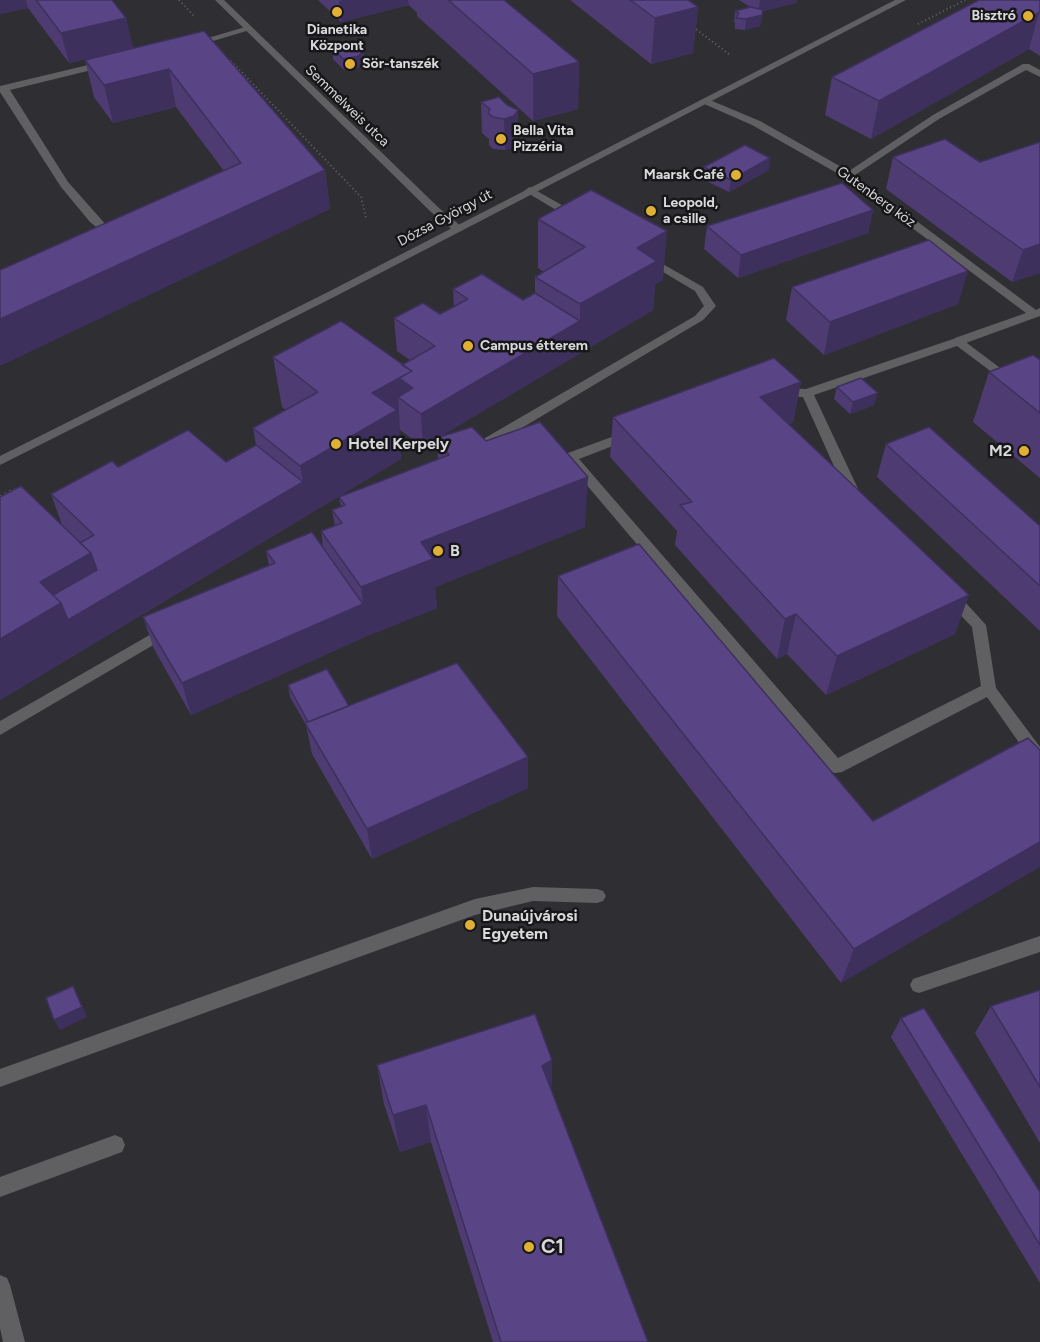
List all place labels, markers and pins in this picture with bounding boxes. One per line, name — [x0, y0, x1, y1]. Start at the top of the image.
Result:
marker: Dianetika Központ — [330, 5, 344, 19]
place label: Bisztró — [971, 8, 1016, 24]
marker: Bisztró — [1021, 9, 1035, 23]
place label: Dianetika Központ — [307, 22, 367, 54]
place label: Sör-tanszék — [362, 56, 439, 72]
marker: Sör-tanszék — [343, 57, 357, 71]
place label: Bella Vita Pizzéria — [513, 123, 574, 156]
marker: Bella Vita Pizzéria — [494, 132, 508, 146]
place label: Maarsk Café — [644, 167, 724, 183]
marker: Maarsk Café — [729, 168, 743, 182]
place label: Leopold, a csille — [663, 195, 718, 228]
marker: Leopold, a csille — [644, 204, 658, 218]
place label: Campus étterem — [480, 338, 588, 354]
marker: Campus étterem — [461, 339, 475, 353]
place label: Hotel Kerpely — [348, 434, 449, 454]
marker: Hotel Kerpely — [329, 437, 343, 451]
place label: M2 — [989, 441, 1012, 461]
marker: M2 — [1017, 444, 1031, 458]
place label: B — [450, 541, 460, 561]
marker: B — [431, 544, 445, 558]
place label: Dunaújvárosi Egyetem — [482, 906, 578, 944]
marker: Dunaújvárosi Egyetem — [463, 918, 477, 932]
place label: C1 — [541, 1235, 564, 1259]
marker: C1 — [522, 1240, 536, 1254]

